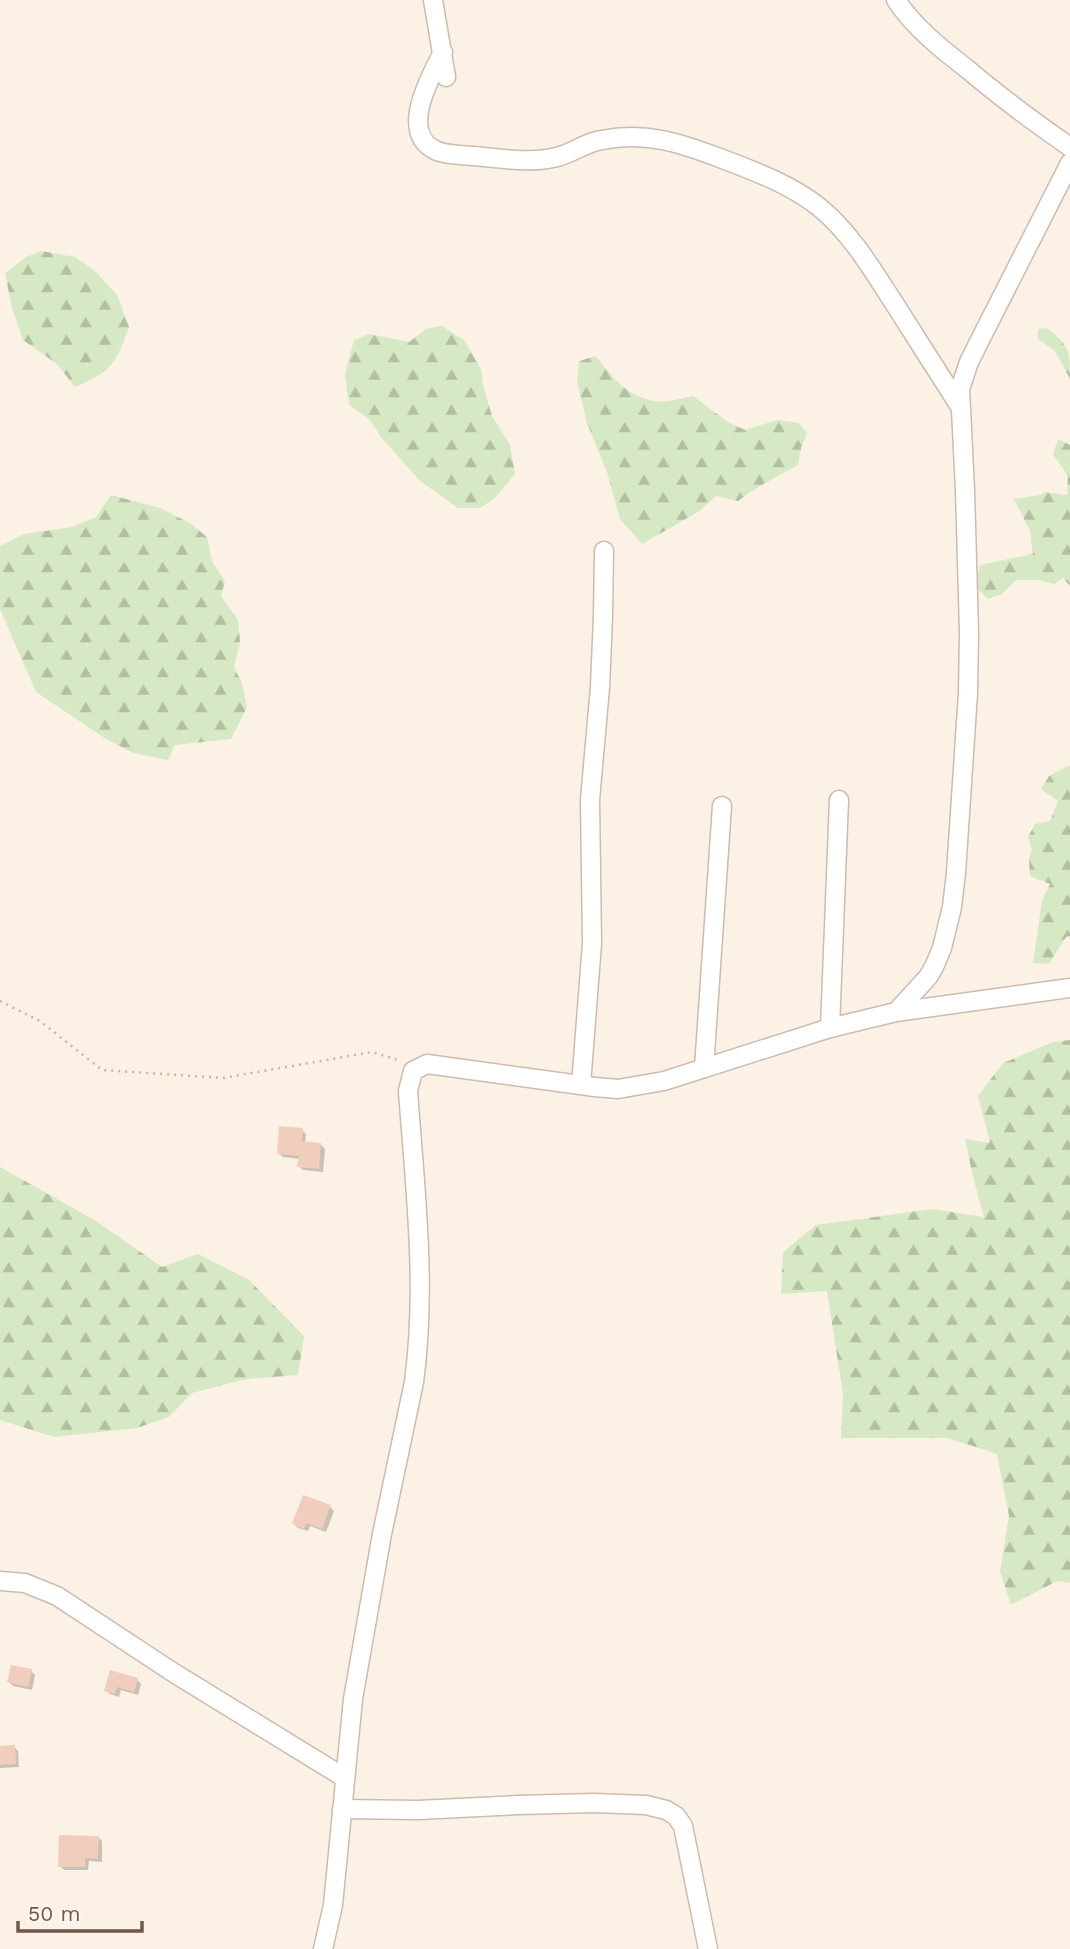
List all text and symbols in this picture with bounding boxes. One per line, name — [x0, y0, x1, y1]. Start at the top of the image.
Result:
scale bar — [18, 1890, 142, 1934]
text: 50 m — [28, 1901, 80, 1926]

